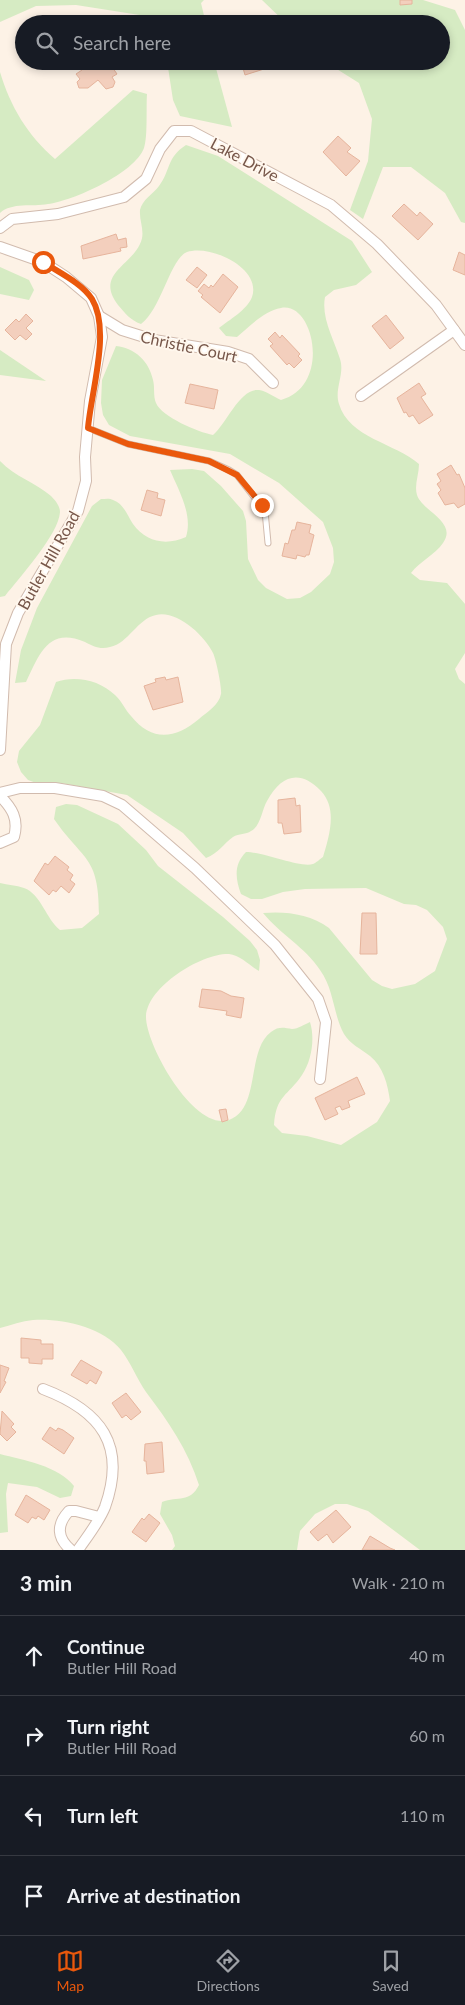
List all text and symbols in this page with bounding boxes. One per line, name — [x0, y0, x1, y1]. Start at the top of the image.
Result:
search box — [15, 15, 450, 70]
icon: search — [33, 29, 61, 57]
text: Search here — [73, 31, 171, 54]
street label: Lake Drive — [208, 133, 282, 185]
route start — [32, 251, 55, 274]
street label: Christie Court — [139, 326, 239, 366]
route end — [251, 494, 274, 517]
street label: Butler Hill Road — [13, 507, 83, 613]
text: 3 min — [20, 1570, 72, 1595]
text: Walk · 210 m — [352, 1573, 445, 1592]
text: Continue — [67, 1635, 145, 1658]
icon: ahead — [20, 1642, 48, 1670]
text: 40 m — [409, 1646, 445, 1665]
text: Butler Hill Road — [67, 1658, 177, 1677]
text: Turn right — [67, 1715, 149, 1738]
icon: right — [20, 1722, 48, 1750]
text: 60 m — [409, 1726, 445, 1745]
text: Butler Hill Road — [67, 1738, 177, 1757]
icon: left — [20, 1802, 48, 1830]
text: Turn left — [67, 1804, 138, 1827]
text: 110 m — [400, 1806, 445, 1825]
icon: arrive — [20, 1882, 48, 1910]
text: Arrive at destination — [67, 1884, 240, 1907]
tab: Map — [56, 1947, 84, 1994]
tab: Directions — [197, 1947, 260, 1994]
tab: Saved — [372, 1947, 409, 1994]

